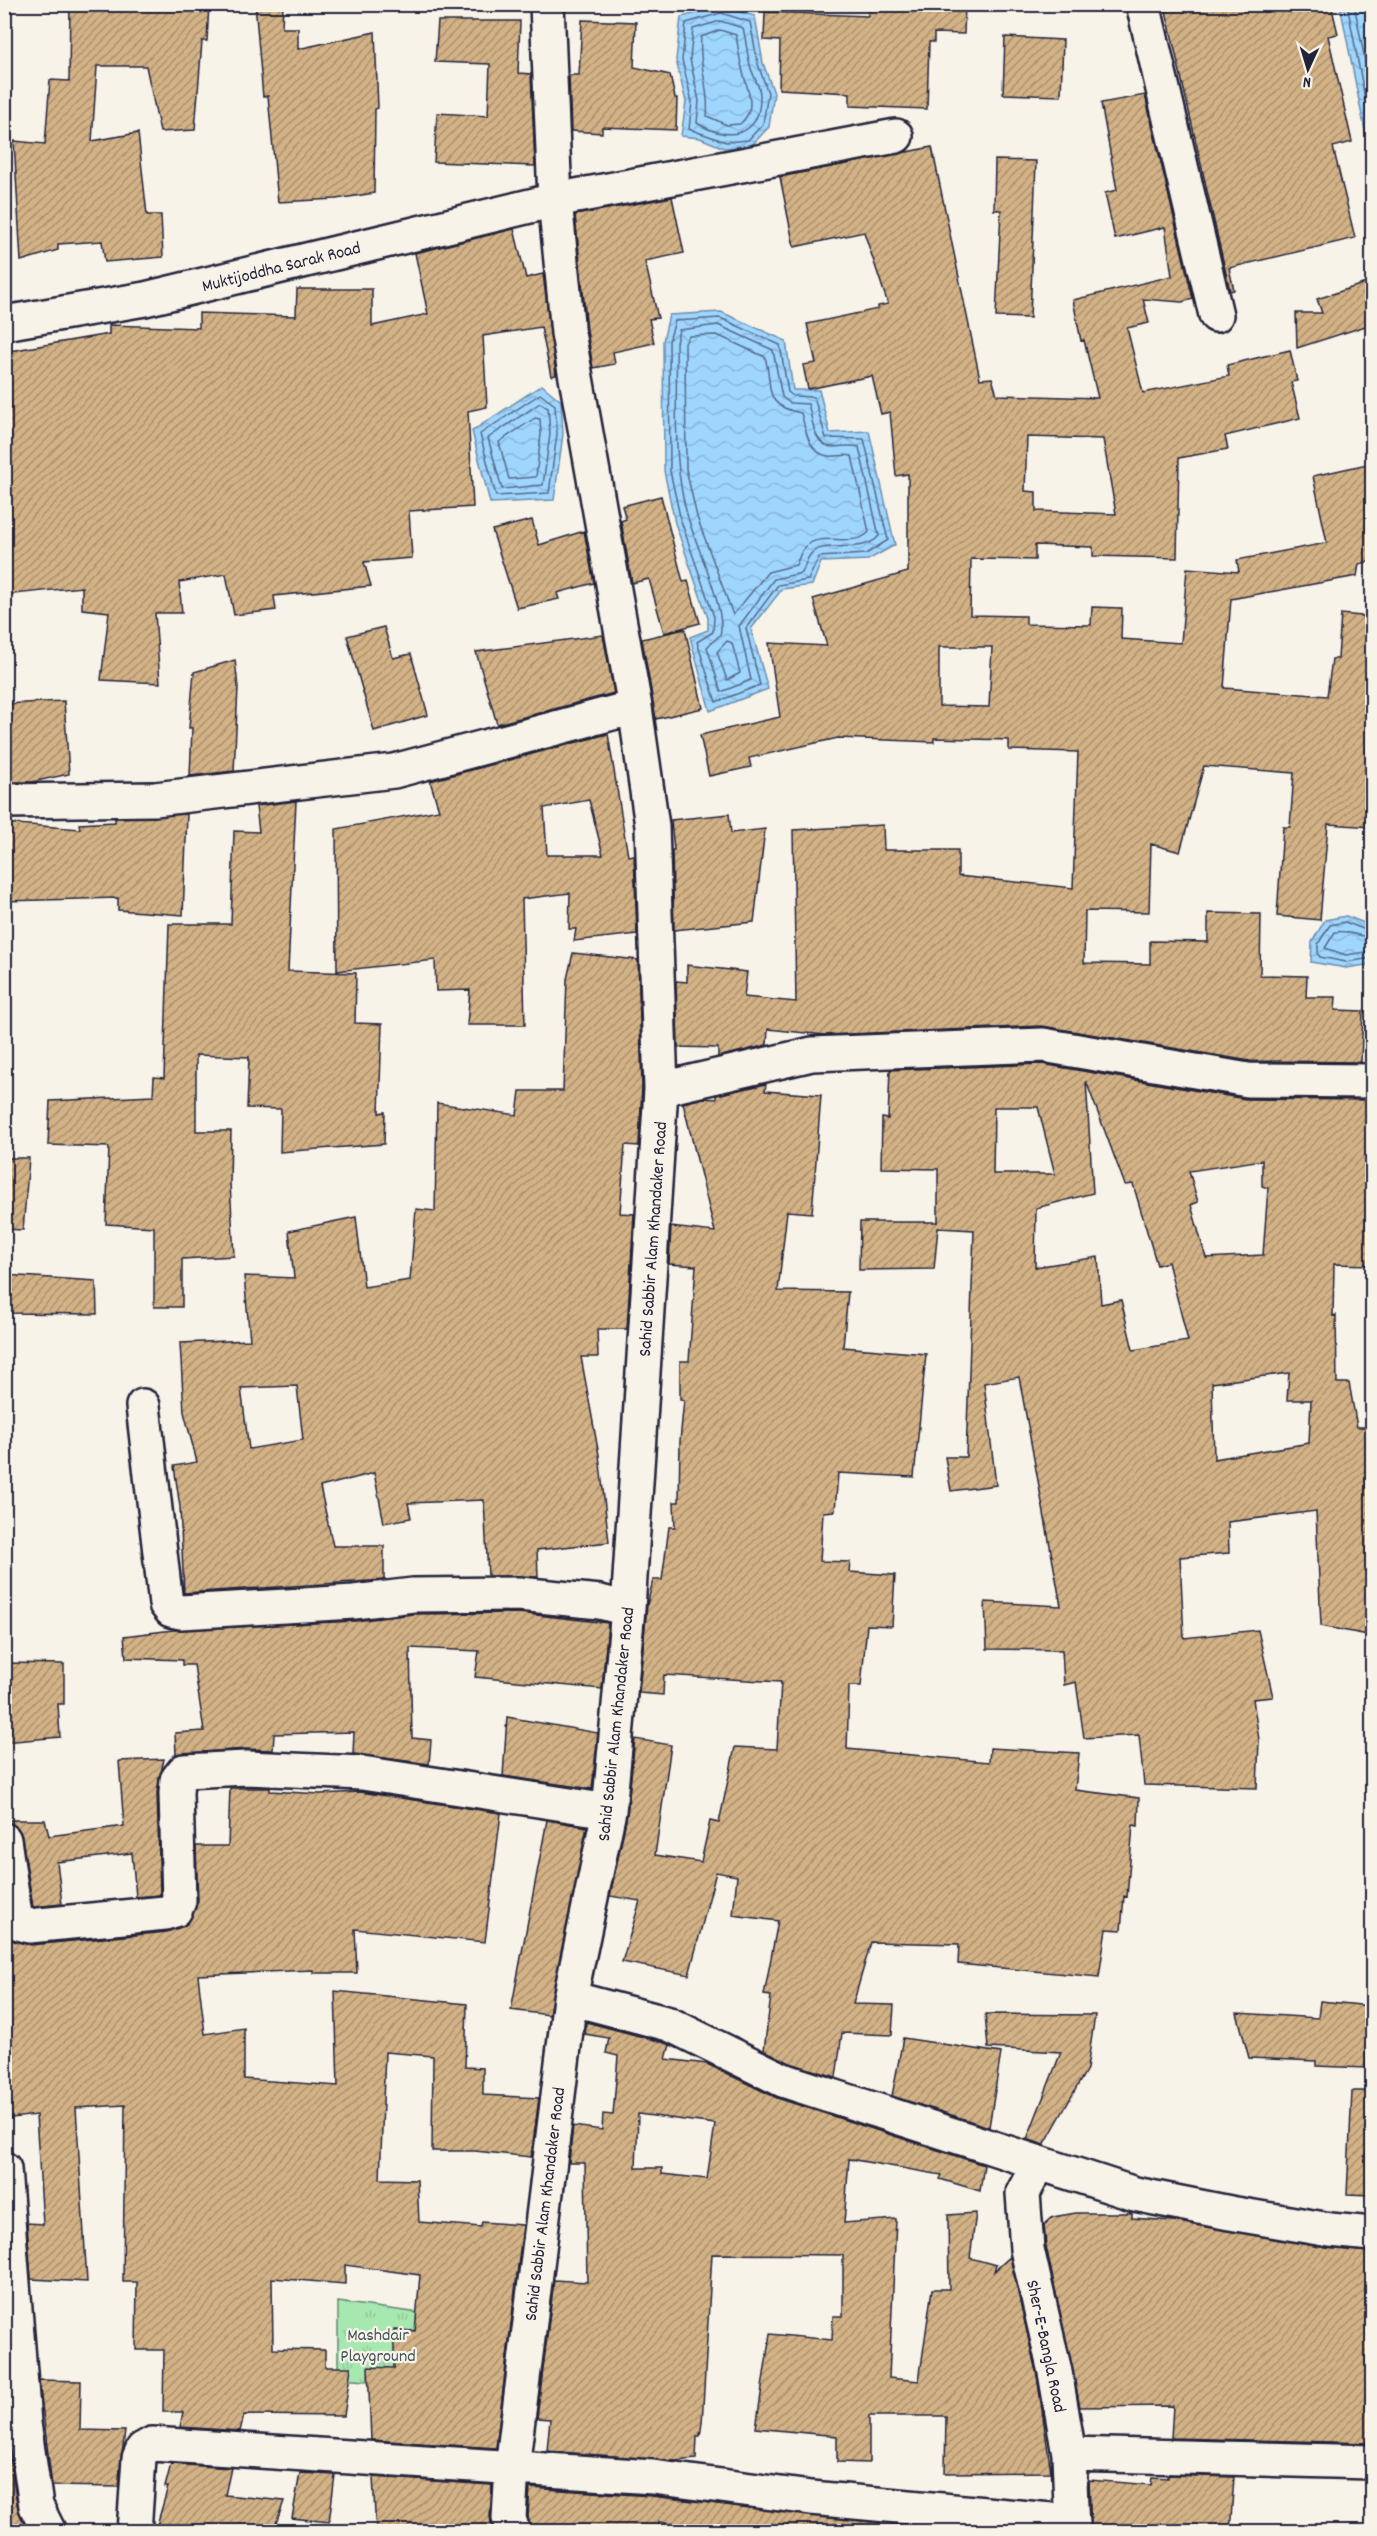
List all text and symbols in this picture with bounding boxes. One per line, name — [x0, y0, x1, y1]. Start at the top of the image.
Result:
north arrow — [1278, 39, 1338, 99]
text: N — [1302, 70, 1312, 93]
street label: Muktijoddha Sarak Road — [200, 237, 364, 300]
street label: Sahid Sabbir Alam Khandaker Road — [634, 1121, 675, 1358]
street label: Sahid Sabbir Alam Khandaker Road — [593, 1606, 642, 1843]
street label: Sahid Sabbir Alam Khandaker Road — [520, 2086, 573, 2323]
street label: Sher-E-Bangla Road — [1018, 2278, 1071, 2415]
park label: Mashdair Playground — [340, 2324, 416, 2370]

